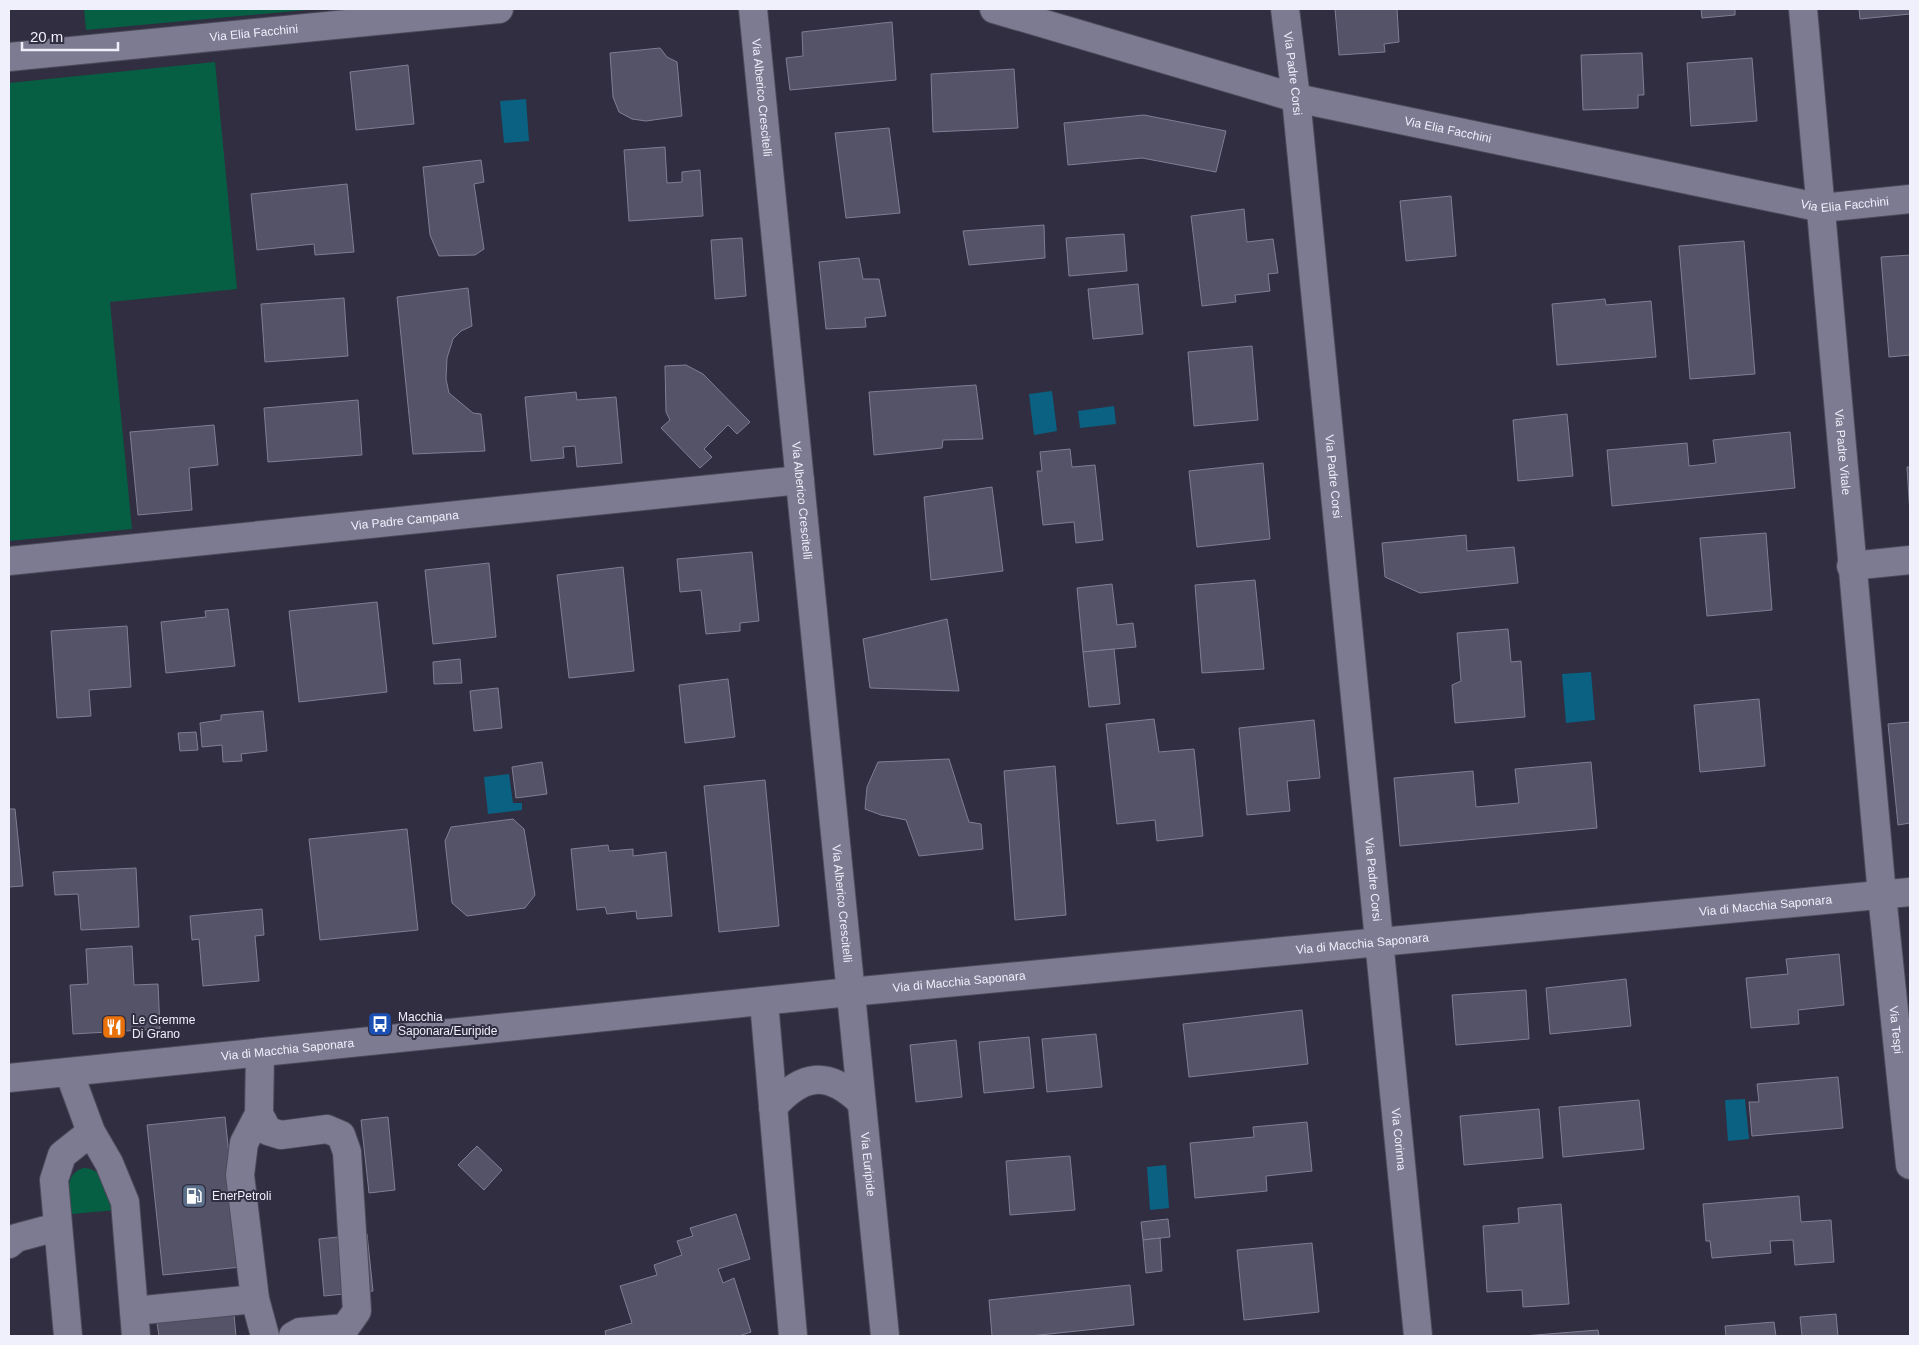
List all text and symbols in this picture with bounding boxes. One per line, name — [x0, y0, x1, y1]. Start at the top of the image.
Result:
scale bar — [22, 20, 119, 52]
street label: Via Elia Facchini — [209, 22, 299, 44]
text: 20 m — [30, 28, 63, 45]
street label: Via Padre Corsi — [1281, 31, 1305, 116]
street label: Via Alberico Crescitelli — [749, 38, 775, 157]
street label: Via Elia Facchini — [1403, 114, 1493, 146]
street label: Via Elia Facchini — [1799, 194, 1889, 215]
street label: Via Padre Vitale — [1832, 409, 1853, 496]
street label: Via Padre Corsi — [1322, 434, 1344, 519]
street label: Via Alberico Crescitelli — [789, 441, 815, 560]
street label: Via Padre Campana — [350, 508, 460, 533]
street label: Via Padre Corsi — [1362, 837, 1384, 922]
street label: Via Alberico Crescitelli — [829, 844, 855, 963]
street label: Via di Macchia Saponara — [1698, 892, 1833, 919]
street label: Via di Macchia Saponara — [1295, 930, 1430, 957]
street label: Via di Macchia Saponara — [892, 968, 1027, 995]
street label: Via Tespi — [1887, 1005, 1905, 1055]
place label: Macchia Saponara/Euripide — [398, 1010, 498, 1038]
bus stop icon: Macchia Saponara/Euripide — [367, 1011, 393, 1037]
place label: Le Gremme Di Grano — [132, 1013, 196, 1041]
restaurant icon: Le Gremme Di Grano — [101, 1014, 127, 1040]
street label: Via di Macchia Saponara — [220, 1036, 355, 1063]
street label: Via Corinna — [1389, 1107, 1409, 1171]
street label: Via Euripide — [858, 1131, 878, 1197]
fuel station icon: EnerPetroli — [181, 1183, 207, 1209]
place label: EnerPetroli — [212, 1189, 271, 1203]

